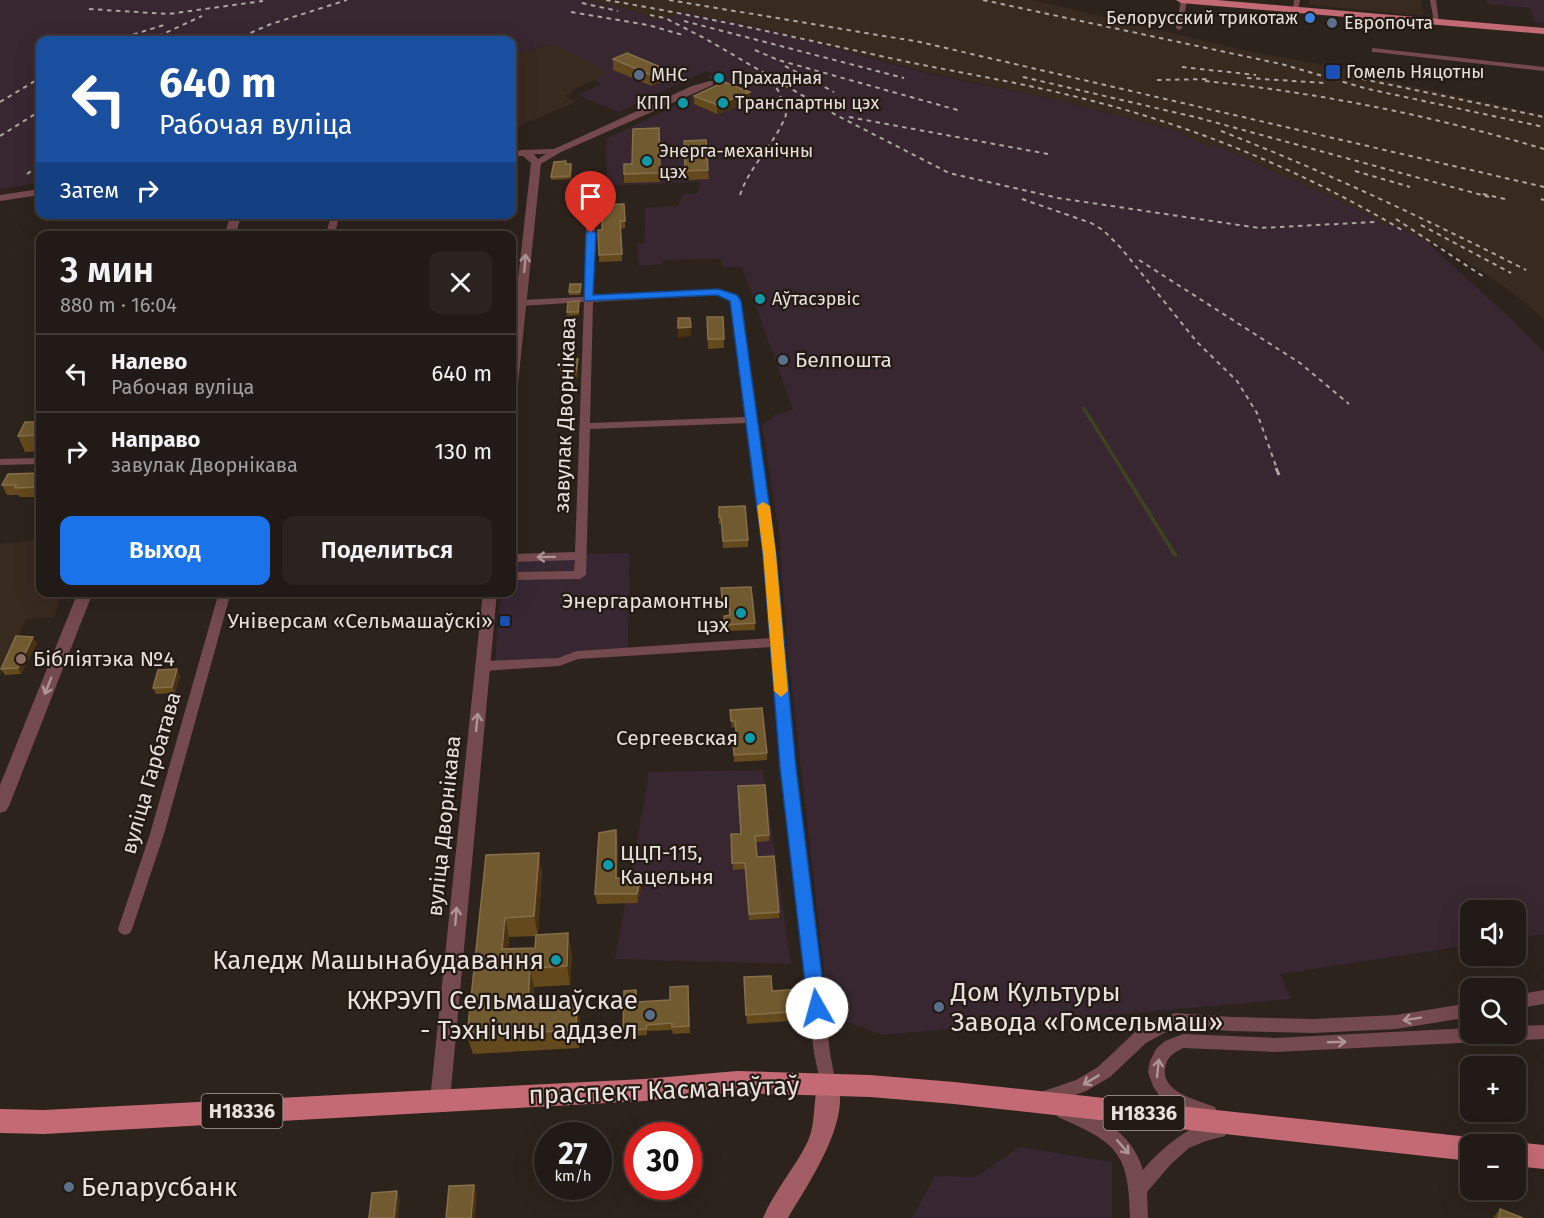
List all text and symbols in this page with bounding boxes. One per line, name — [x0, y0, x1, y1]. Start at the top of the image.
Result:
place label: Белорусский трикотаж — [1106, 7, 1298, 29]
marker: Белорусский трикотаж — [1303, 11, 1317, 25]
place label: Европочта — [1344, 12, 1433, 34]
marker: Европочта — [1325, 16, 1339, 30]
text: 640 m — [159, 58, 276, 108]
icon: left — [60, 60, 138, 138]
place label: Гомель Няцотны — [1346, 61, 1485, 83]
marker: Гомель Няцотны — [1324, 63, 1342, 81]
place label: МНС — [651, 64, 687, 86]
place label: Прахадная — [731, 67, 822, 89]
marker: МНС — [632, 68, 646, 82]
marker: Прахадная — [712, 71, 726, 85]
place label: КПП — [636, 92, 671, 114]
place label: Транспартны цэх — [735, 92, 879, 114]
marker: КПП — [676, 96, 690, 110]
marker: Транспартны цэх — [716, 96, 730, 110]
text: Рабочая вуліца — [159, 109, 352, 141]
place label: Энерга-механічны цэх — [659, 140, 813, 183]
marker: Энерга-механічны цэх — [640, 154, 654, 168]
pin — [565, 171, 616, 233]
icon: right — [131, 174, 164, 207]
text: Затем — [60, 177, 119, 204]
icon: arrive — [574, 180, 607, 213]
text: 3 мин — [60, 248, 154, 292]
button: close — [429, 251, 492, 314]
one-way arrow — [520, 254, 531, 274]
place label: Аўтасэрвіс — [772, 288, 861, 310]
marker: Аўтасэрвіс — [753, 292, 767, 306]
text: 880 m · 16:04 — [60, 293, 177, 317]
street label: завулак Дворнікава — [549, 317, 581, 513]
place label: Белпошта — [795, 347, 892, 373]
text: Налево — [111, 348, 187, 375]
marker: Белпошта — [776, 353, 790, 367]
icon: left — [60, 357, 93, 390]
text: 640 m — [432, 360, 492, 387]
text: Рабочая вуліца — [111, 375, 254, 399]
text: Направо — [111, 426, 200, 453]
icon: right — [60, 435, 93, 468]
text: 130 m — [435, 438, 492, 465]
text: завулак Дворнікава — [111, 453, 298, 477]
button: Выход — [60, 516, 270, 585]
button: Поделиться — [282, 516, 492, 585]
one-way arrow — [536, 551, 556, 563]
place label: Энергарамонтны цэх — [562, 588, 730, 638]
marker: Энергарамонтны цэх — [734, 606, 748, 620]
place label: Універсам «Сельмашаўскі» — [227, 608, 493, 634]
marker: Універсам «Сельмашаўскі» — [498, 614, 512, 628]
place label: Бібліятэка №4 — [33, 646, 175, 672]
marker: Бібліятэка №4 — [14, 652, 28, 666]
one-way arrow — [42, 676, 53, 695]
street label: вуліца Гарбатава — [115, 689, 187, 857]
one-way arrow — [472, 713, 483, 733]
place label: Сергеевская — [616, 725, 738, 751]
marker: Сергеевская — [743, 731, 757, 745]
street label: вуліца Дворнікава — [422, 734, 466, 918]
place label: ЦЦП-115, Кацельня — [620, 840, 714, 890]
marker: ЦЦП-115, Кацельня — [601, 858, 615, 872]
map controls — [1460, 900, 1526, 1200]
button: sound — [1460, 900, 1526, 966]
one-way arrow — [451, 907, 462, 927]
place label: Каледж Машынабудавання — [212, 945, 544, 976]
marker: Каледж Машынабудавання — [549, 953, 563, 967]
position arrow — [785, 976, 849, 1040]
place label: Дом Культуры Завода «Гомсельмаш» — [950, 977, 1223, 1038]
button: search — [1460, 978, 1526, 1044]
place label: КЖРЭУП Сельмашаўскае - Тэхнічны аддзел — [346, 985, 638, 1046]
marker: Дом Культуры Завода «Гомсельмаш» — [932, 1000, 946, 1014]
marker: КЖРЭУП Сельмашаўскае - Тэхнічны аддзел — [643, 1008, 657, 1022]
one-way arrow — [1403, 1014, 1423, 1025]
one-way arrow — [1326, 1037, 1346, 1048]
button: + — [1460, 1056, 1526, 1122]
one-way arrow — [1153, 1059, 1164, 1078]
street label: праспект Касманаўтаў — [528, 1070, 800, 1111]
one-way arrow — [1083, 1074, 1100, 1086]
road number: Н18336 — [202, 1094, 282, 1128]
road number: Н18336 — [1104, 1096, 1184, 1130]
speed limit sign: 30 — [624, 1122, 702, 1200]
button: − — [1460, 1134, 1526, 1200]
text: 27 — [558, 1136, 588, 1172]
one-way arrow — [1116, 1139, 1130, 1154]
text: km/h — [554, 1167, 592, 1185]
place label: Беларусбанк — [81, 1172, 238, 1203]
marker: Беларусбанк — [62, 1180, 76, 1194]

